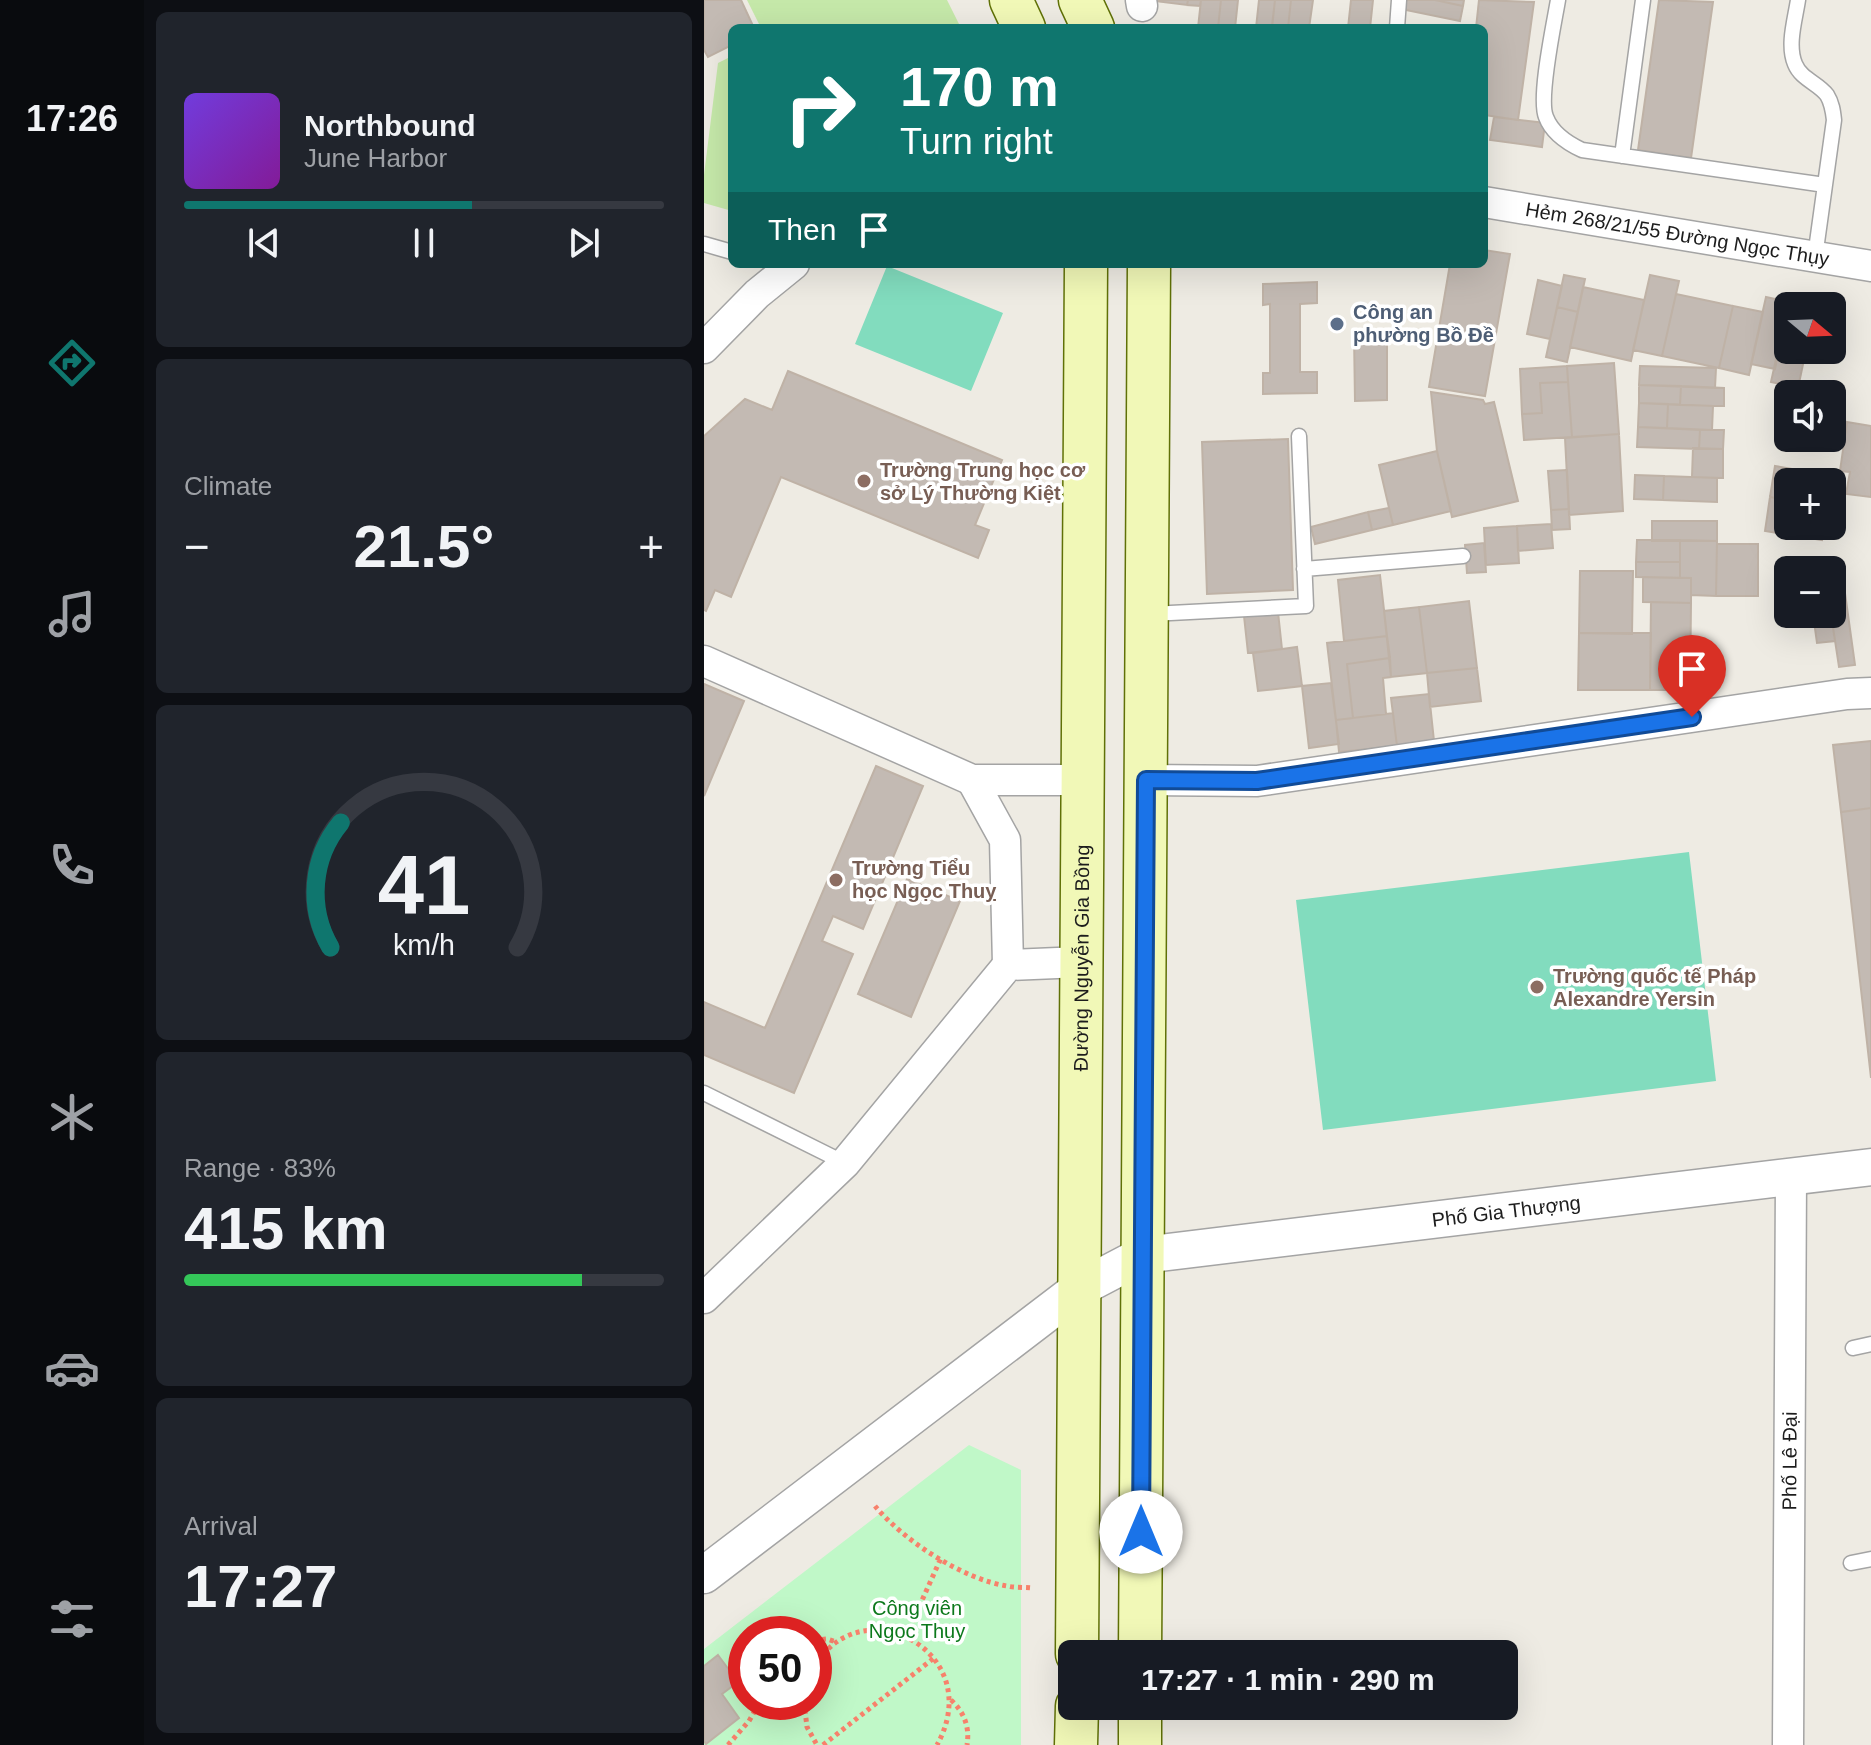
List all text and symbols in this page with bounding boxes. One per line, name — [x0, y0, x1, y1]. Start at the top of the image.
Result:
text: 170 m — [900, 55, 1059, 118]
icon: right — [768, 56, 872, 160]
text: 17:26 — [26, 98, 118, 139]
text: Northbound — [304, 109, 476, 142]
text: Turn right — [900, 121, 1053, 162]
text: June Harbor — [304, 143, 447, 173]
street label: Hẻm 268/21/55 Đường Ngọc Thụy — [1524, 198, 1831, 270]
icon: arrive — [852, 208, 896, 252]
text: Then — [768, 213, 836, 246]
icon: previous — [242, 221, 286, 265]
icon: pause — [402, 221, 446, 265]
icon: next — [562, 221, 606, 265]
north arrow — [1774, 292, 1846, 364]
map controls — [1774, 292, 1846, 628]
place label: Công an phường Bồ Đề — [1353, 301, 1494, 346]
marker: Công an phường Bồ Đề — [1328, 315, 1346, 333]
icon: directions — [44, 335, 100, 391]
button: sound — [1774, 380, 1846, 452]
place label: Trường Trung học cơ sở Lý Thường Kiệt — [880, 459, 1086, 504]
button: + — [1774, 468, 1846, 540]
text: Climate — [184, 471, 272, 501]
marker: Trường Trung học cơ sở Lý Thường Kiệt — [855, 472, 873, 490]
text: 21.5° — [354, 513, 494, 580]
text: − — [184, 522, 210, 571]
text: + — [638, 522, 664, 571]
button: − — [1774, 556, 1846, 628]
icon: music — [44, 586, 100, 642]
pin — [1658, 635, 1726, 717]
icon: arrive — [1670, 647, 1714, 691]
icon: phone — [44, 837, 100, 893]
text: 41 — [378, 839, 470, 932]
street label: Đường Nguyễn Gia Bồng — [1070, 845, 1093, 1071]
place label: Trường Tiểu học Ngọc Thuỵ — [852, 857, 997, 902]
marker: Trường Tiểu học Ngọc Thuỵ — [827, 871, 845, 889]
text: km/h — [393, 930, 455, 962]
place label: Trường quốc tế Pháp Alexandre Yersin — [1553, 965, 1756, 1010]
marker: Trường quốc tế Pháp Alexandre Yersin — [1528, 978, 1546, 996]
icon: climate — [44, 1089, 100, 1145]
text: Range · 83% — [184, 1153, 336, 1183]
street label: Phố Gia Thượng — [1431, 1191, 1582, 1231]
text: 415 km — [184, 1195, 388, 1262]
icon: car — [44, 1340, 100, 1396]
street label: Phố Lê Đại — [1778, 1411, 1801, 1511]
position arrow — [1099, 1490, 1183, 1574]
text: Arrival — [184, 1511, 258, 1541]
text: 17:27 — [184, 1553, 337, 1620]
icon: filters — [44, 1591, 100, 1647]
park label: Công viên Ngọc Thụy — [869, 1597, 965, 1642]
speed limit sign: 50 — [728, 1616, 832, 1720]
text: 17:27 · 1 min · 290 m — [1141, 1663, 1435, 1696]

